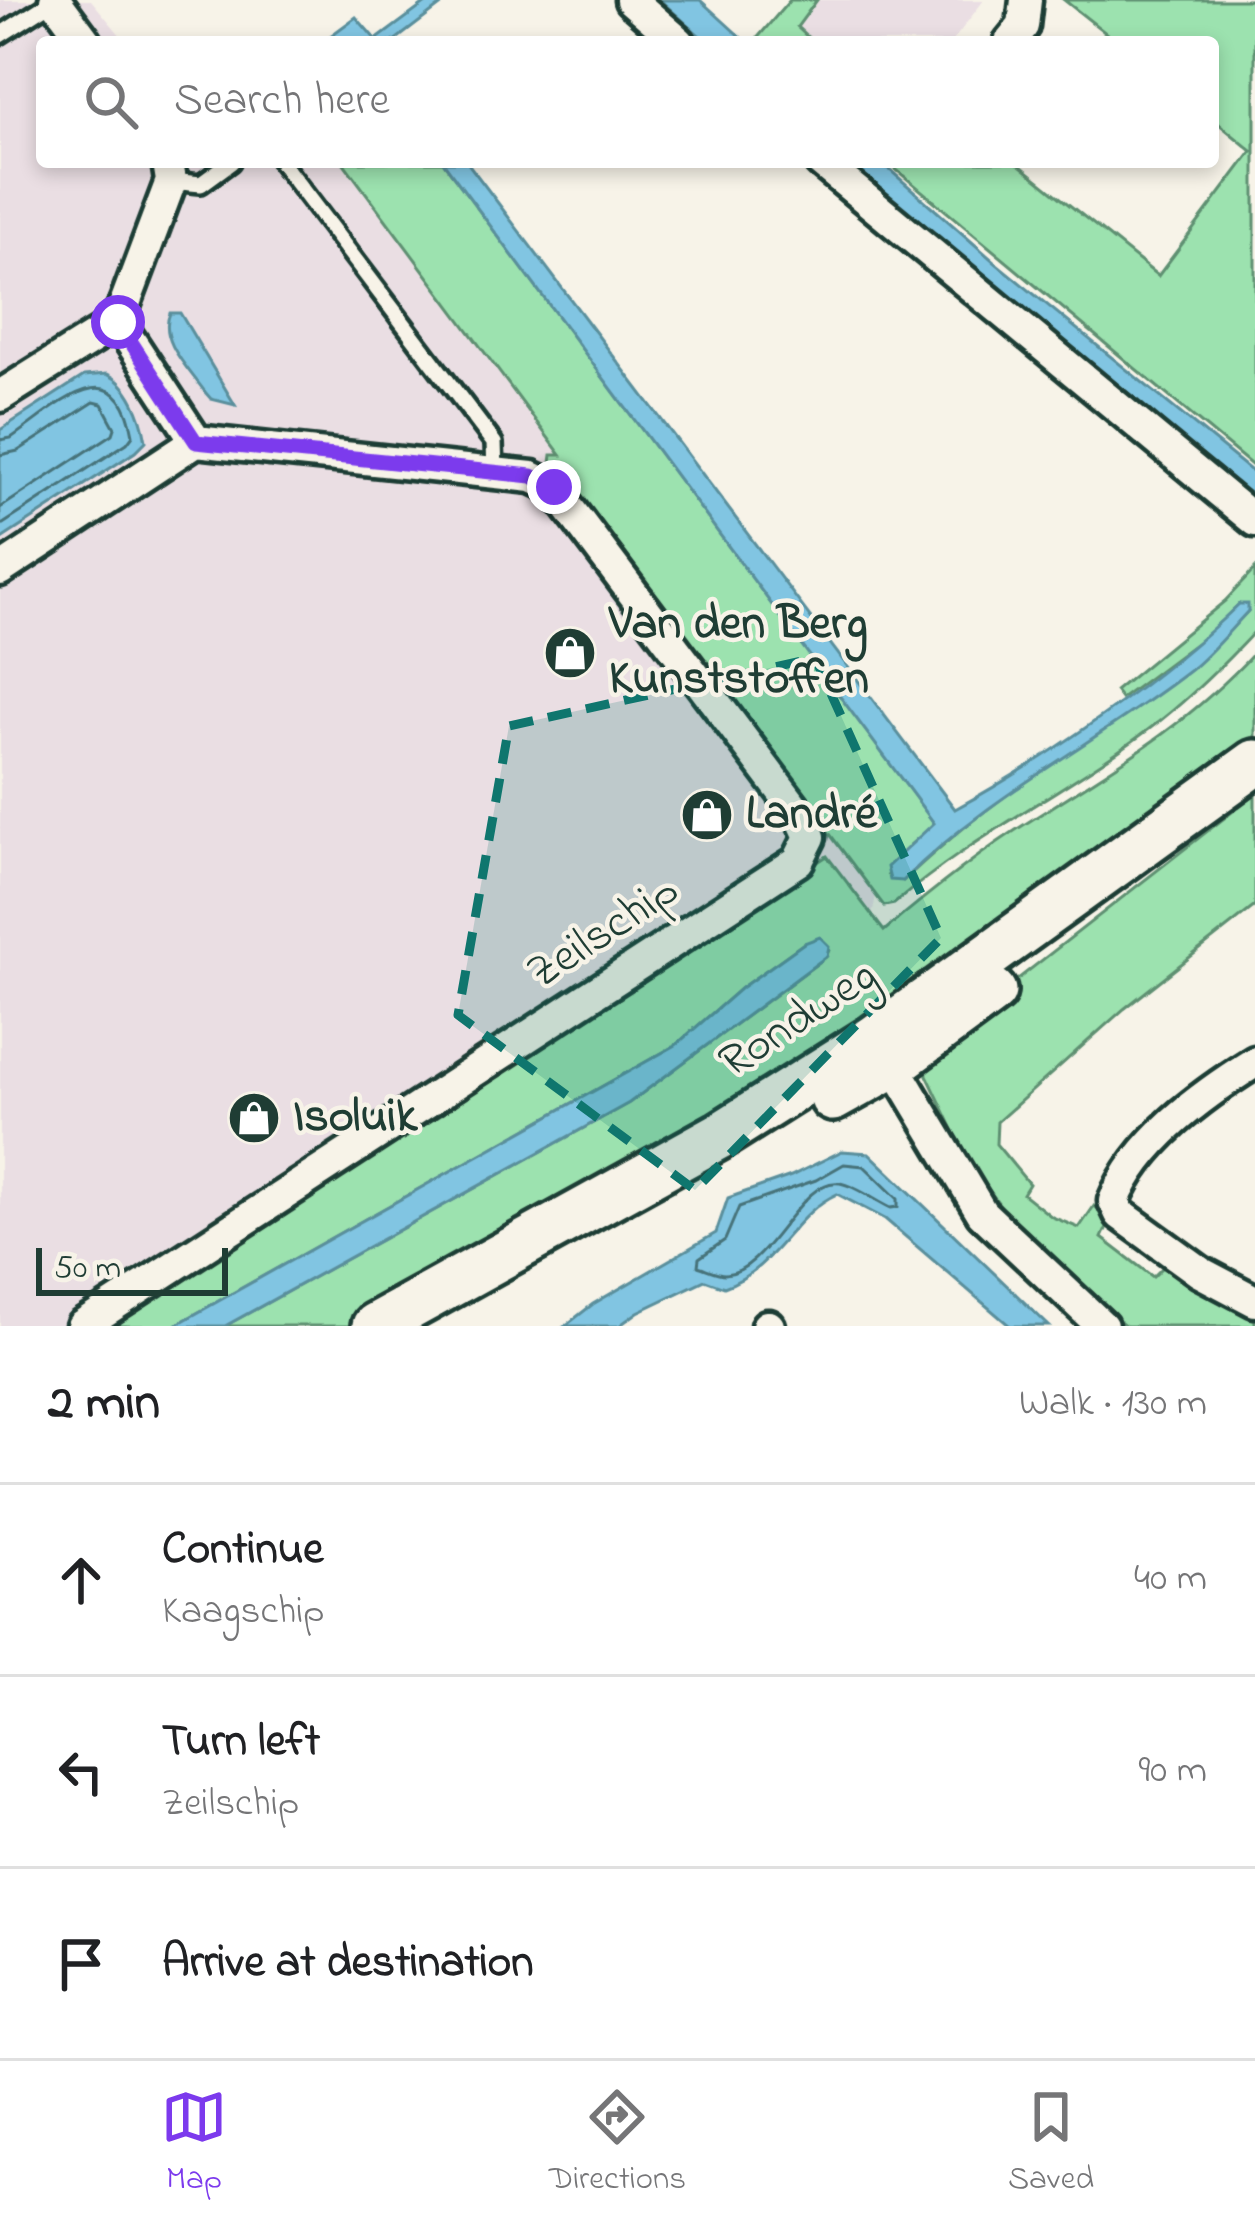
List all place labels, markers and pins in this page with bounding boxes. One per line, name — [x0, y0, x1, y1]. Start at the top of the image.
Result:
place label: Van den Berg Kunststoffen — [608, 590, 869, 715]
shop icon: Van den Berg Kunststoffen — [542, 625, 598, 681]
place label: Landré — [746, 780, 878, 850]
shop icon: Landré — [679, 787, 735, 843]
place label: Isoluik — [293, 1083, 418, 1153]
shop icon: Isoluik — [226, 1090, 282, 1146]

